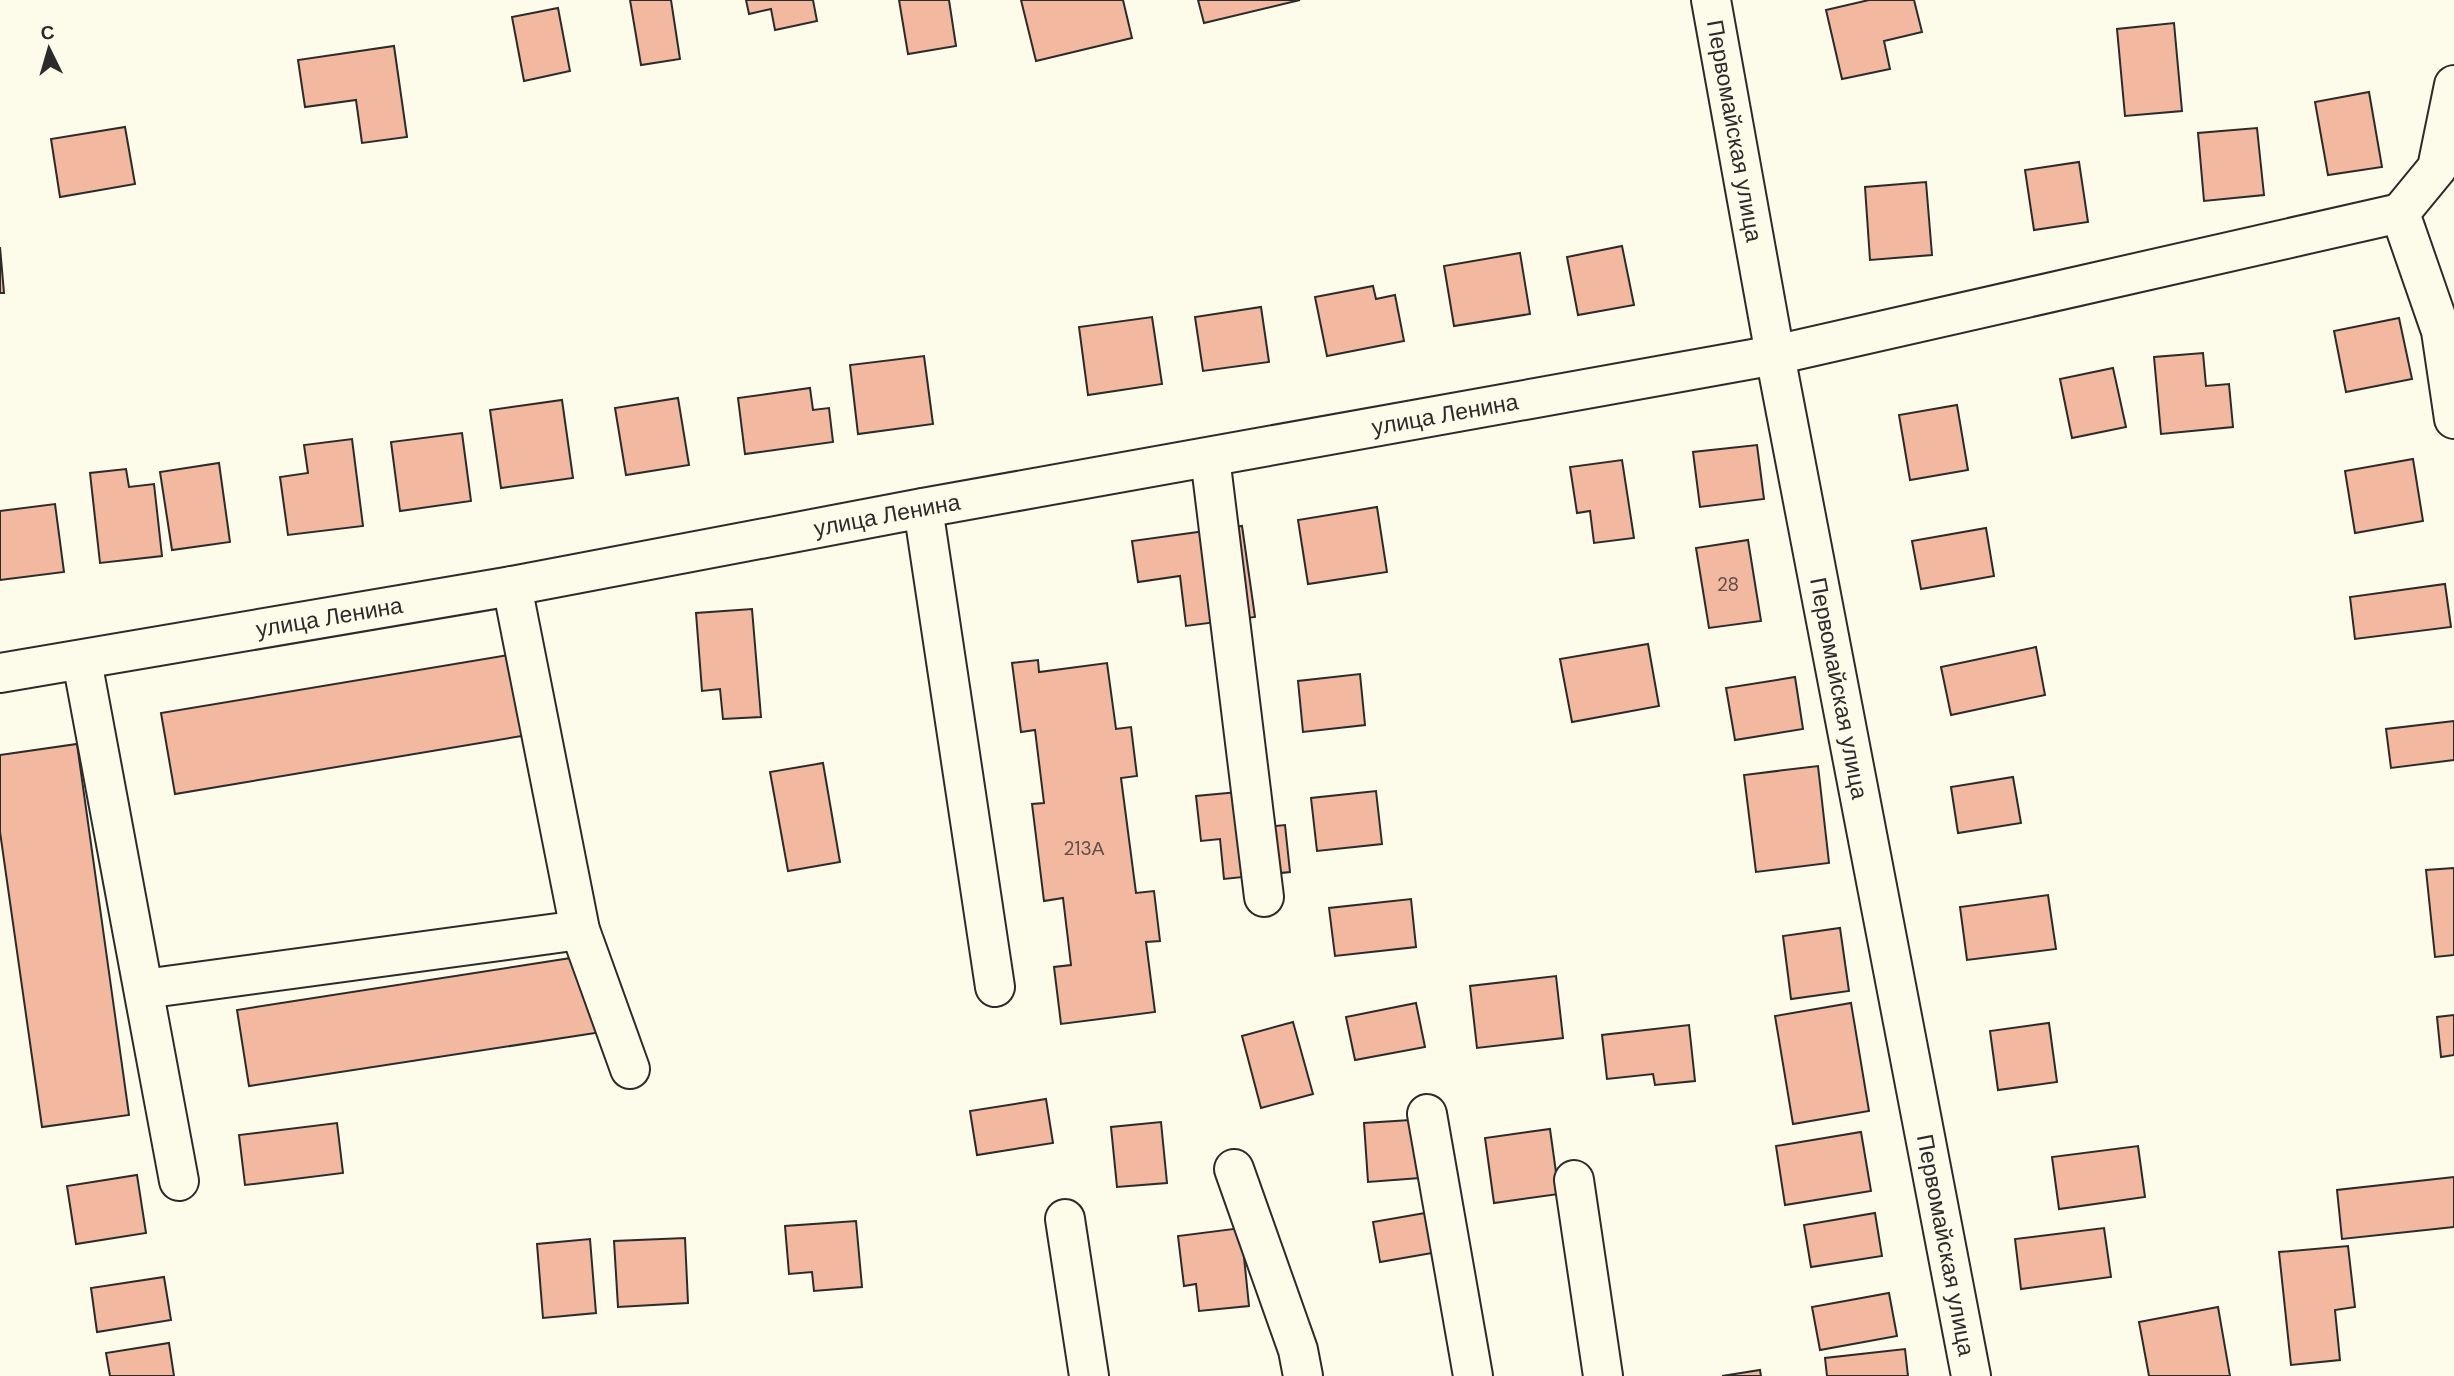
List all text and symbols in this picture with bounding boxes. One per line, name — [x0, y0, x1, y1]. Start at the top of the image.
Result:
north arrow — [14, 14, 84, 84]
street label: Первомайская улица — [1700, 17, 1769, 245]
text: С — [40, 19, 56, 46]
street label: улица Ленина — [1369, 386, 1521, 442]
street label: улица Ленина — [811, 487, 963, 543]
house number: 28 — [1717, 572, 1739, 597]
street label: Первомайская улица — [1803, 575, 1875, 802]
street label: улица Ленина — [254, 590, 405, 644]
house number: 213А — [1064, 836, 1105, 861]
street label: Первомайская улица — [1910, 1132, 1982, 1359]

